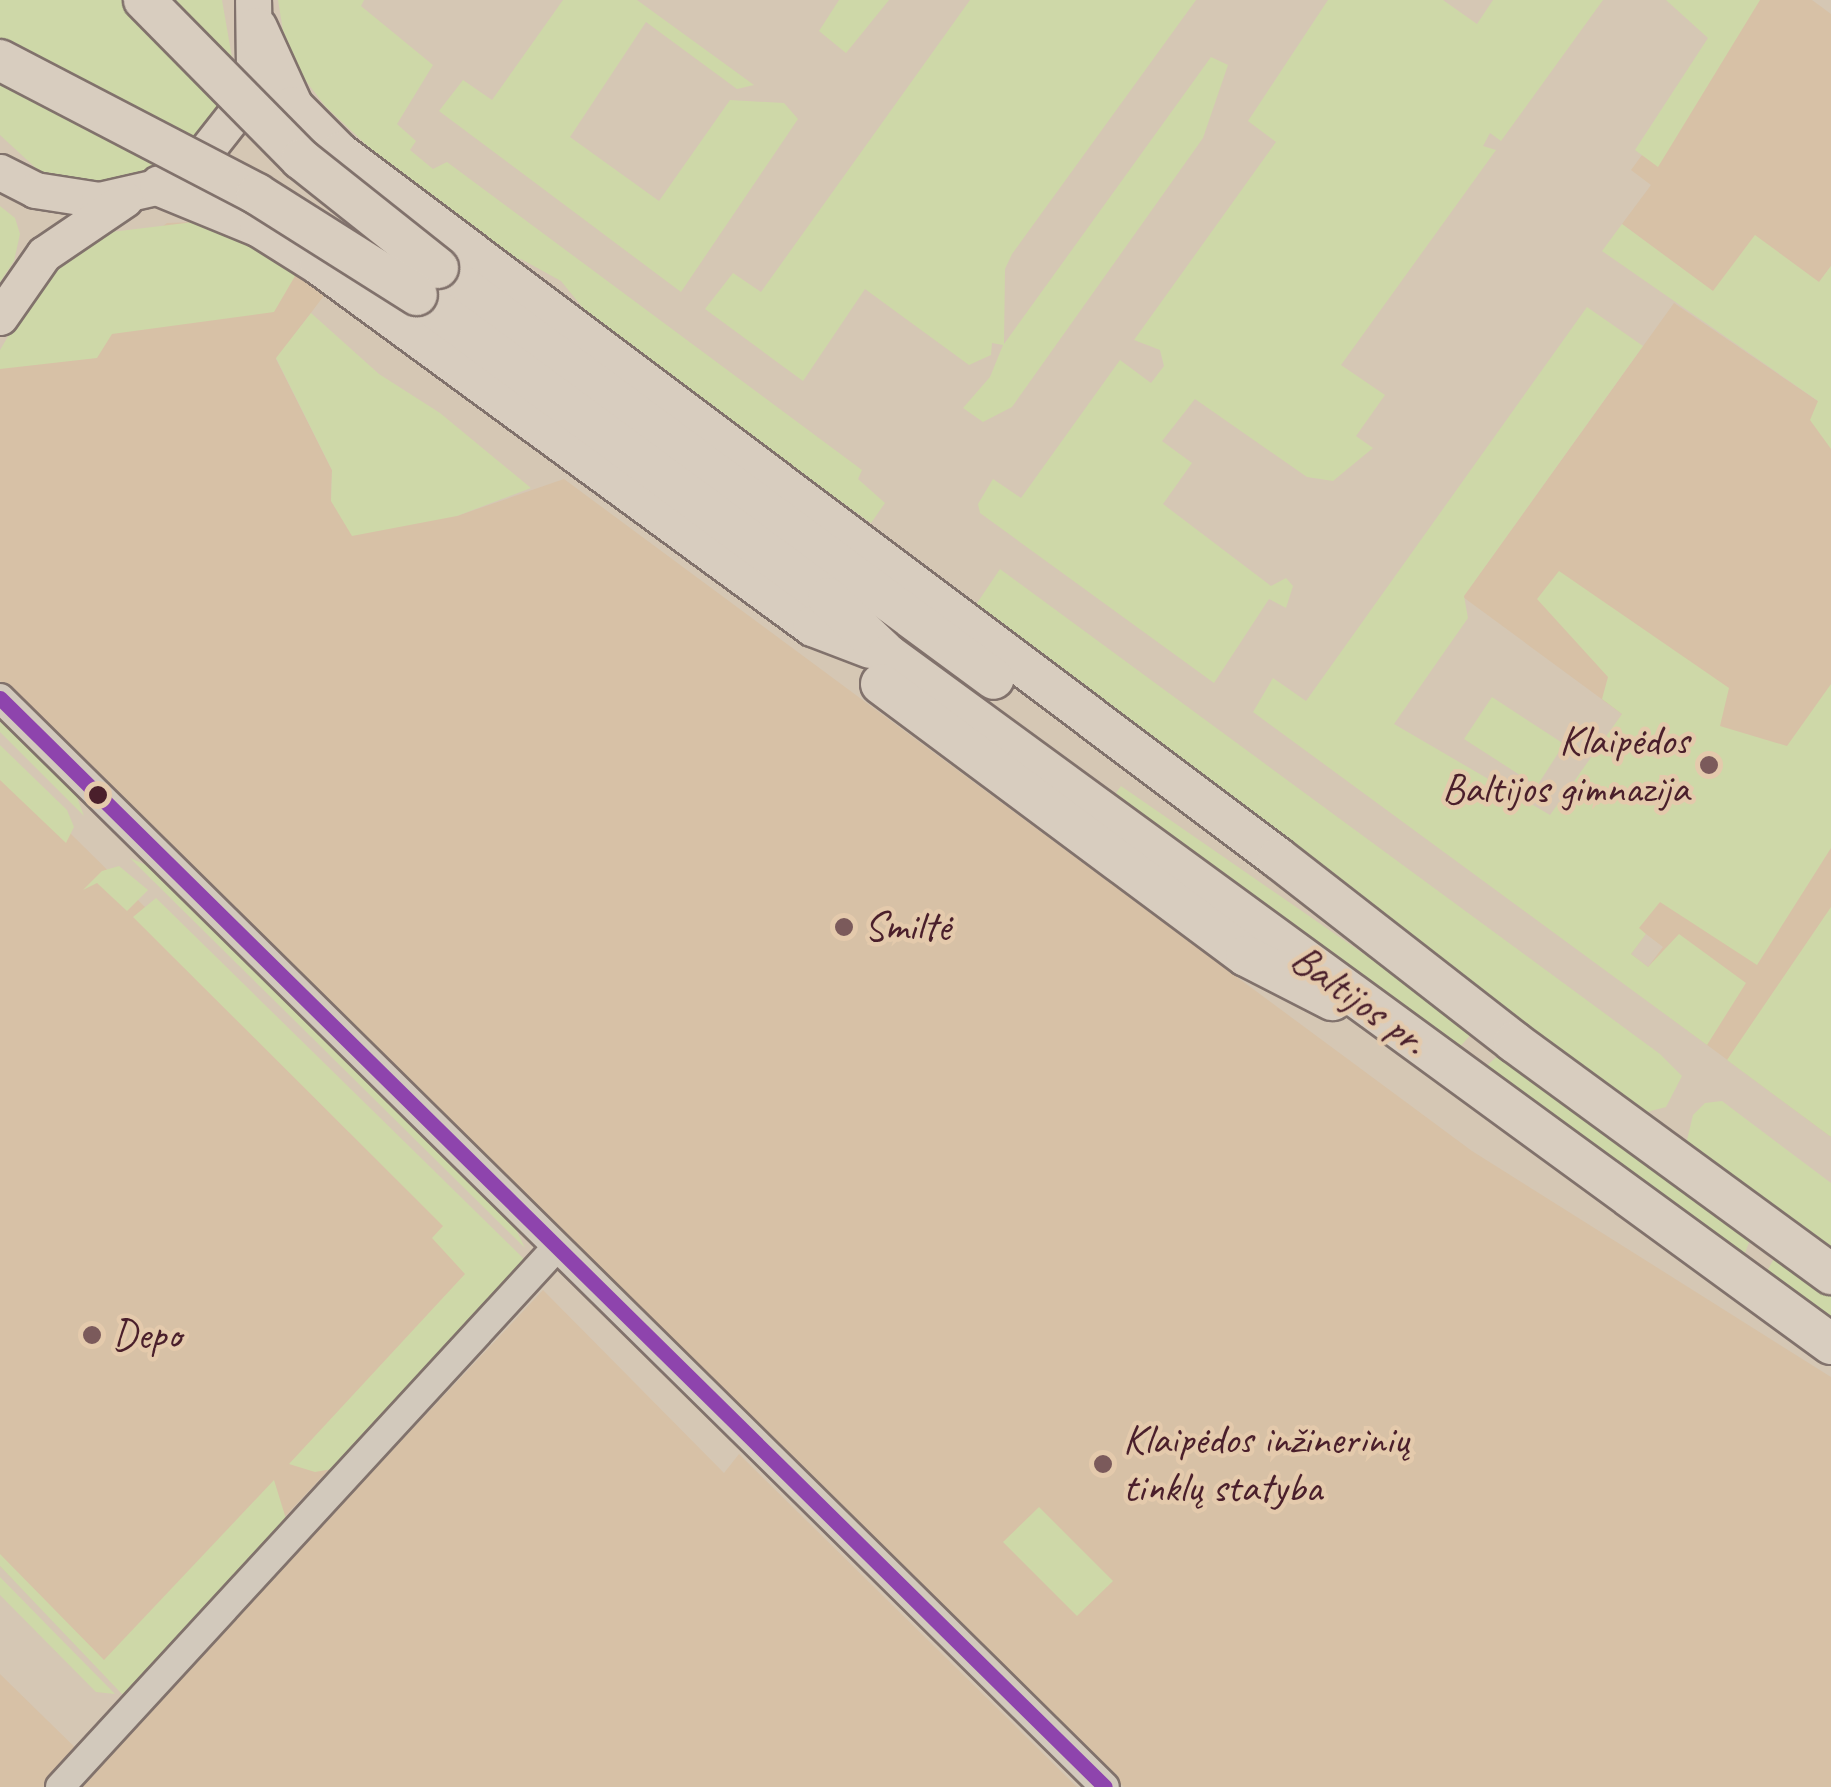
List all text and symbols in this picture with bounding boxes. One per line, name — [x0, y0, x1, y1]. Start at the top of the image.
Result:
place label: Klaipėdos Baltijos gimnazija — [1439, 716, 1689, 814]
marker: Klaipėdos Baltijos gimnazija — [1698, 754, 1720, 776]
unlabelled marker — [88, 785, 108, 805]
place label: Smiltė — [864, 902, 950, 952]
marker: Smiltė — [833, 916, 855, 938]
street label: Baltijos pr. — [1281, 934, 1437, 1066]
place label: Depo — [112, 1310, 181, 1360]
marker: Depo — [81, 1324, 103, 1346]
place label: Klaipėdos inžinerinių tinklų statyba — [1123, 1415, 1409, 1514]
marker: Klaipėdos inžinerinių tinklų statyba — [1092, 1453, 1114, 1475]

